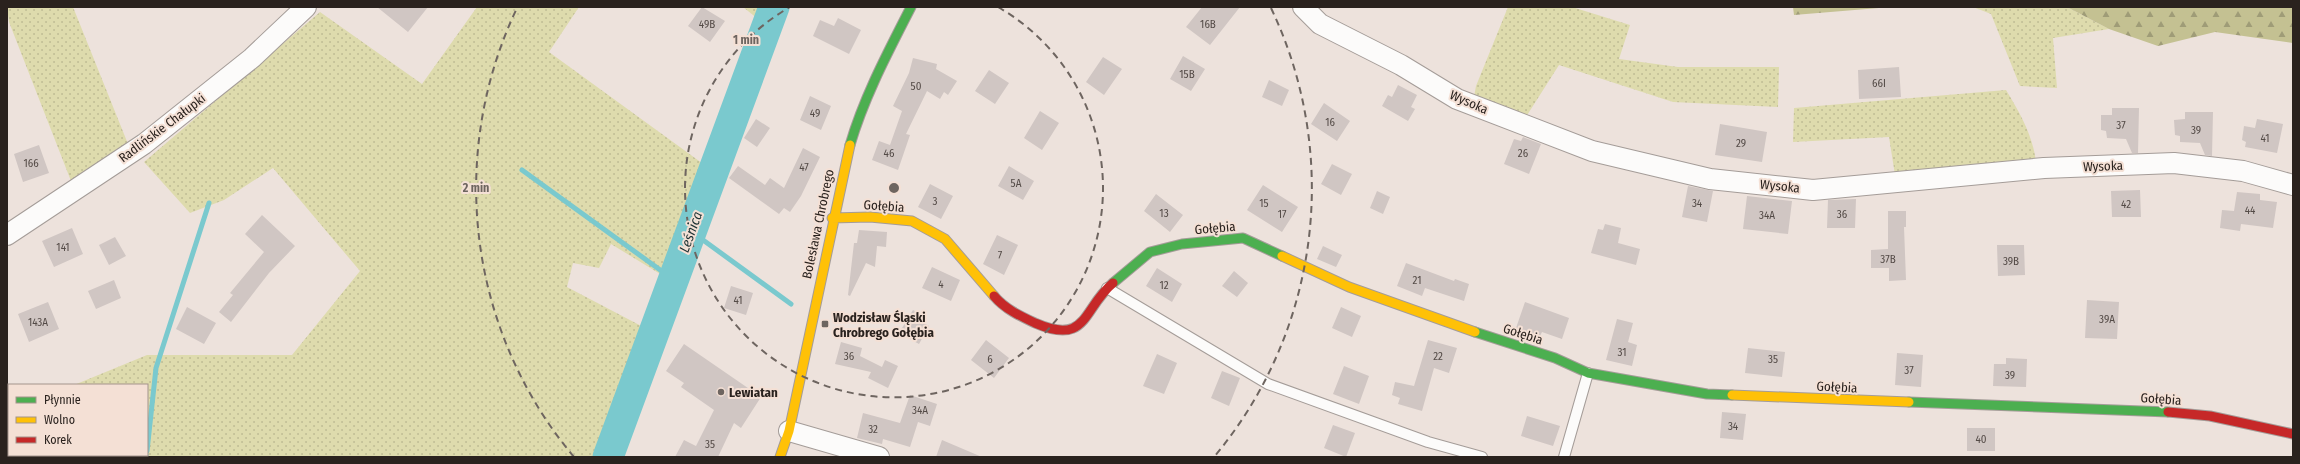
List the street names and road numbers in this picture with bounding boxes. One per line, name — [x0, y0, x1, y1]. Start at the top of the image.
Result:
street label: Wysoka — [1448, 87, 1490, 117]
street label: Radlińskie Chałupki — [116, 91, 208, 165]
street label: Wysoka — [2083, 158, 2123, 174]
street label: Bolesława Chrobrego — [799, 168, 837, 280]
street label: Wysoka — [1759, 176, 1801, 196]
street label: Gołębia — [863, 197, 905, 215]
street label: Gołębia — [1194, 219, 1236, 237]
street label: Gołębia — [1501, 321, 1545, 347]
street label: Gołębia — [1816, 378, 1858, 396]
street label: Gołębia — [2140, 390, 2182, 408]

